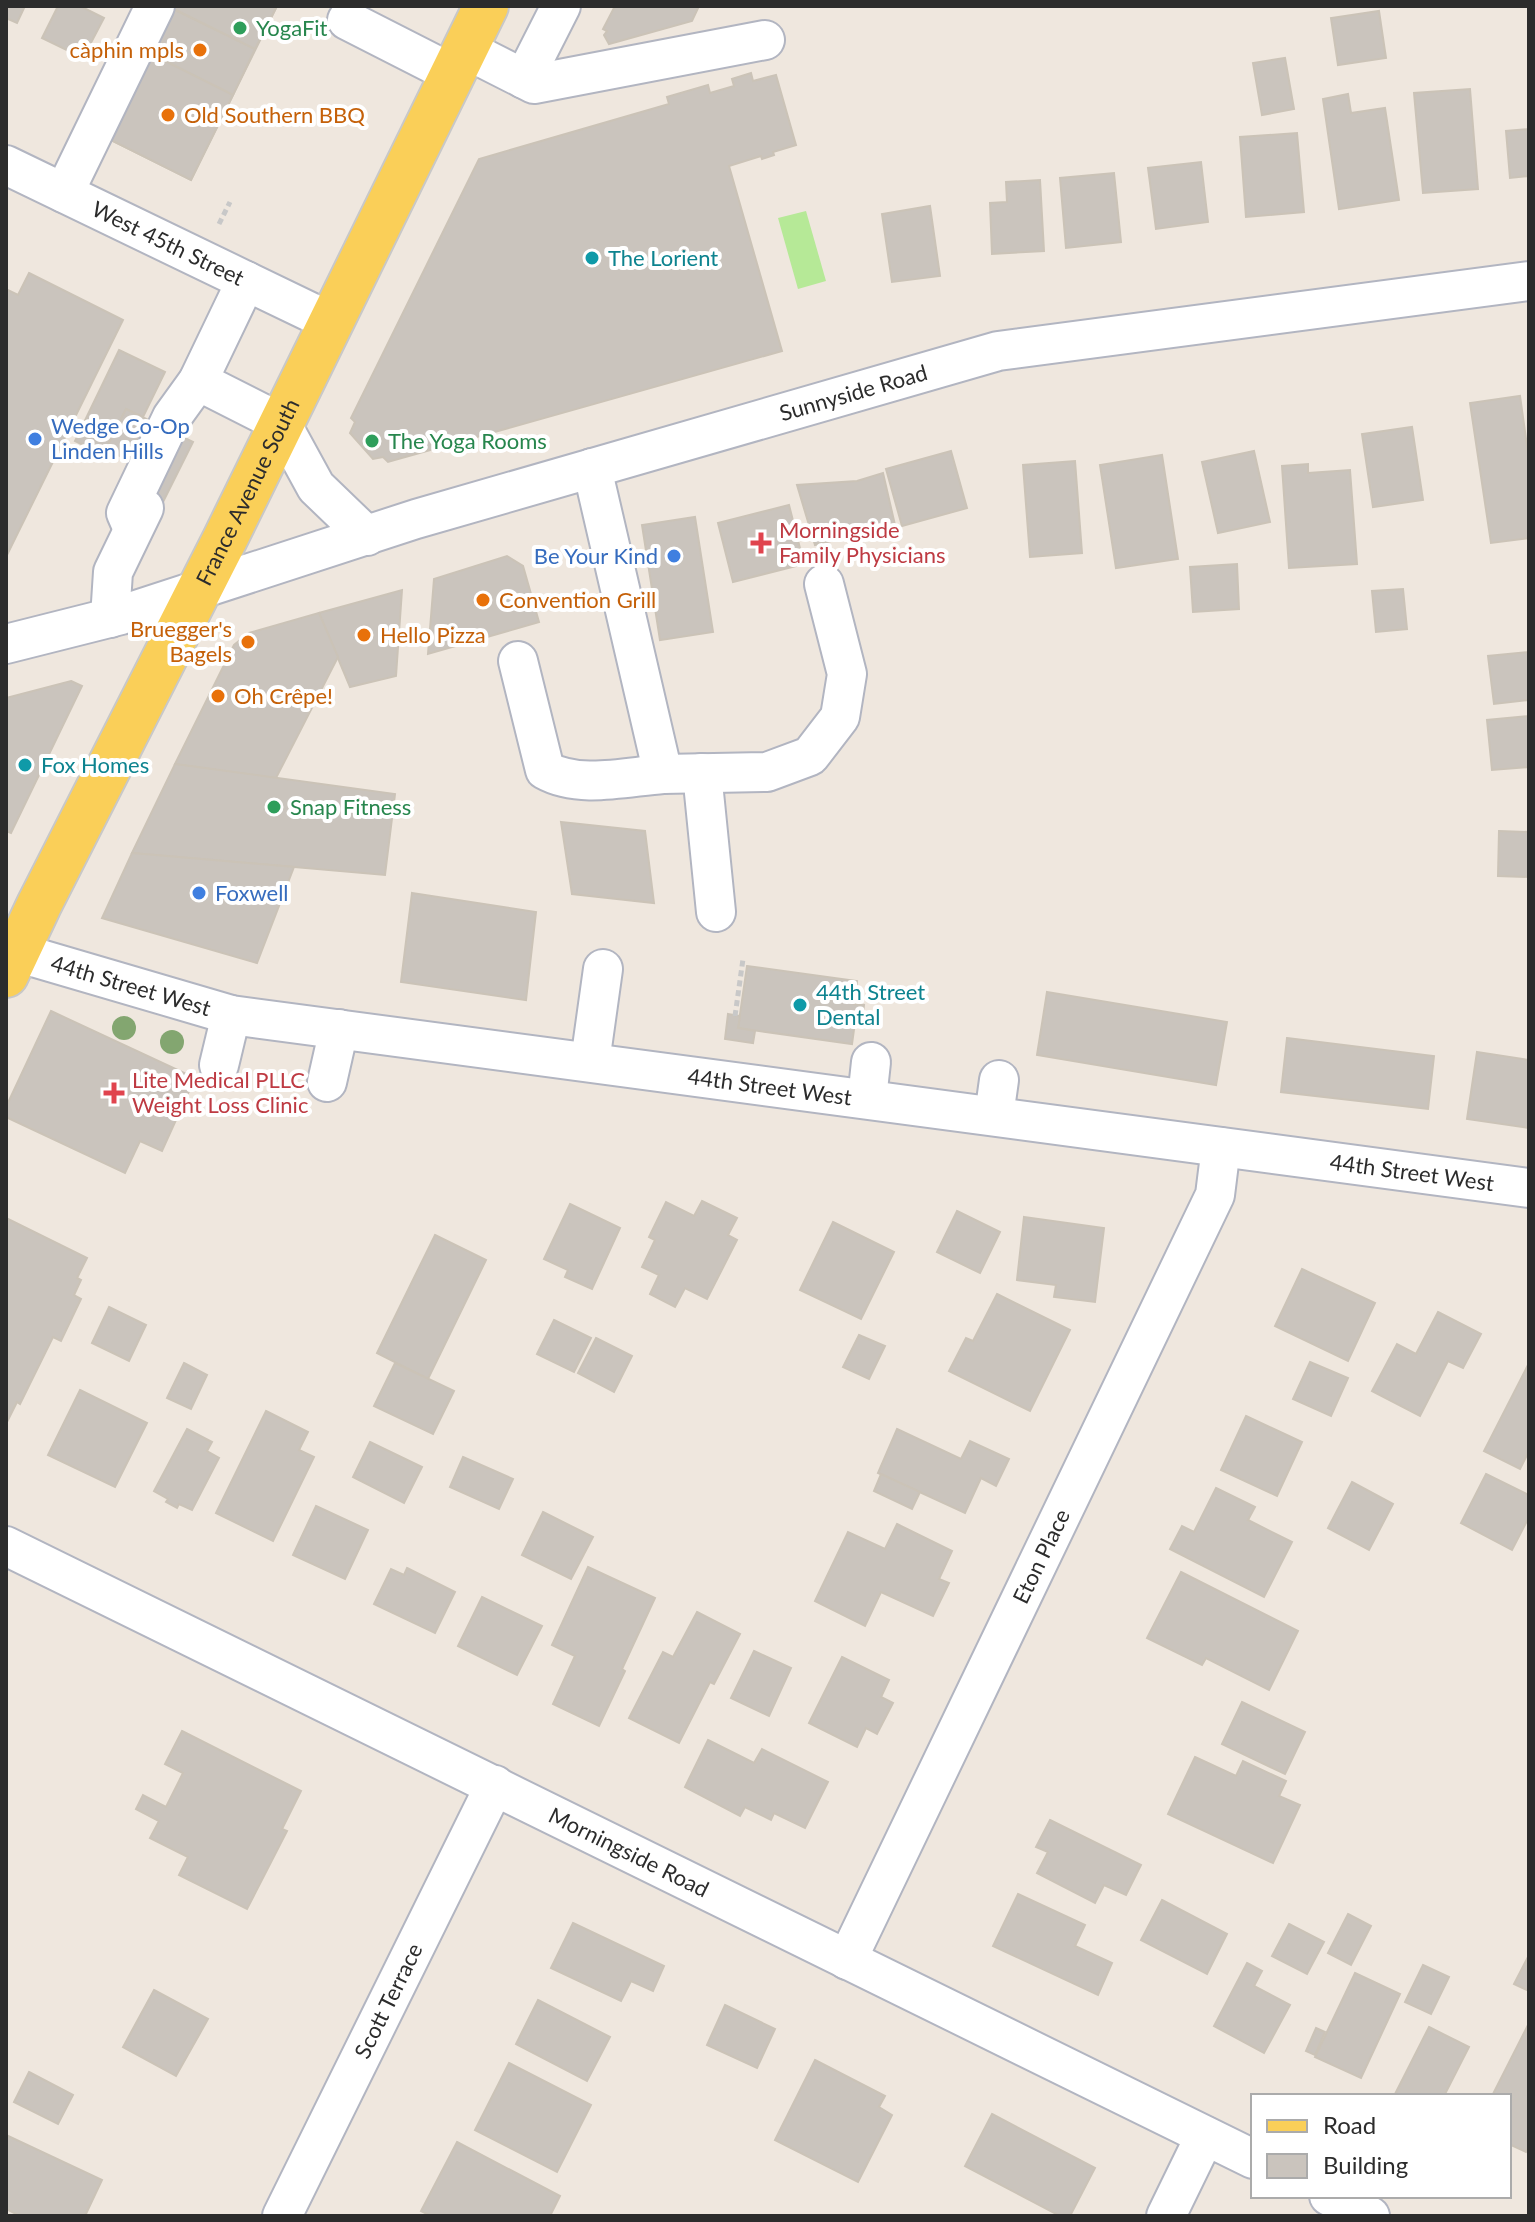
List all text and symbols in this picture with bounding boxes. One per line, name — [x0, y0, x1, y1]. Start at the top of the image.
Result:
place label: YogaFit — [256, 14, 328, 41]
marker: YogaFit — [231, 19, 249, 37]
place label: càphin mpls — [70, 36, 184, 63]
marker: càphin mpls — [191, 41, 209, 59]
place label: Old Southern BBQ — [184, 101, 365, 128]
marker: Old Southern BBQ — [159, 106, 177, 124]
street label: West 45th Street — [88, 195, 249, 291]
place label: The Lorient — [608, 244, 718, 271]
marker: The Lorient — [583, 249, 601, 267]
street label: Sunnyside Road — [776, 358, 930, 426]
street label: France Avenue South — [190, 394, 305, 590]
place label: Wedge Co-Op Linden Hills — [51, 412, 190, 464]
place label: The Yoga Rooms — [388, 427, 547, 454]
marker: Wedge Co-Op Linden Hills — [26, 430, 44, 448]
marker: The Yoga Rooms — [363, 432, 381, 450]
place label: Morningside Family Physicians — [779, 516, 945, 568]
marker: Morningside Family Physicians — [750, 532, 772, 554]
place label: Be Your Kind — [534, 542, 658, 569]
marker: Be Your Kind — [665, 547, 683, 565]
place label: Convention Grill — [499, 586, 656, 613]
marker: Convention Grill — [474, 591, 492, 609]
place label: Bruegger's Bagels — [130, 615, 232, 667]
place label: Hello Pizza — [380, 621, 486, 648]
marker: Hello Pizza — [355, 626, 373, 644]
marker: Bruegger's Bagels — [239, 633, 257, 651]
place label: Oh Crêpe! — [234, 682, 333, 709]
marker: Oh Crêpe! — [209, 687, 227, 705]
place label: Fox Homes — [41, 751, 149, 778]
marker: Fox Homes — [16, 756, 34, 774]
place label: Snap Fitness — [290, 793, 411, 820]
marker: Snap Fitness — [265, 798, 283, 816]
place label: Foxwell — [215, 879, 289, 906]
marker: Foxwell — [190, 884, 208, 902]
street label: 44th Street West — [48, 949, 214, 1021]
place label: 44th Street Dental — [816, 978, 925, 1030]
marker: 44th Street Dental — [791, 996, 809, 1014]
street label: 44th Street West — [686, 1062, 854, 1111]
place label: Lite Medical PLLC Weight Loss Clinic — [132, 1066, 308, 1118]
marker: Lite Medical PLLC Weight Loss Clinic — [103, 1082, 125, 1104]
street label: 44th Street West — [1328, 1148, 1496, 1196]
street label: Eton Place — [1007, 1504, 1075, 1608]
street label: Morningside Road — [544, 1801, 714, 1902]
street label: Scott Terrace — [348, 1939, 428, 2063]
legend — [1251, 2094, 1511, 2198]
text: Road — [1323, 2110, 1376, 2139]
text: Building — [1323, 2150, 1408, 2179]

